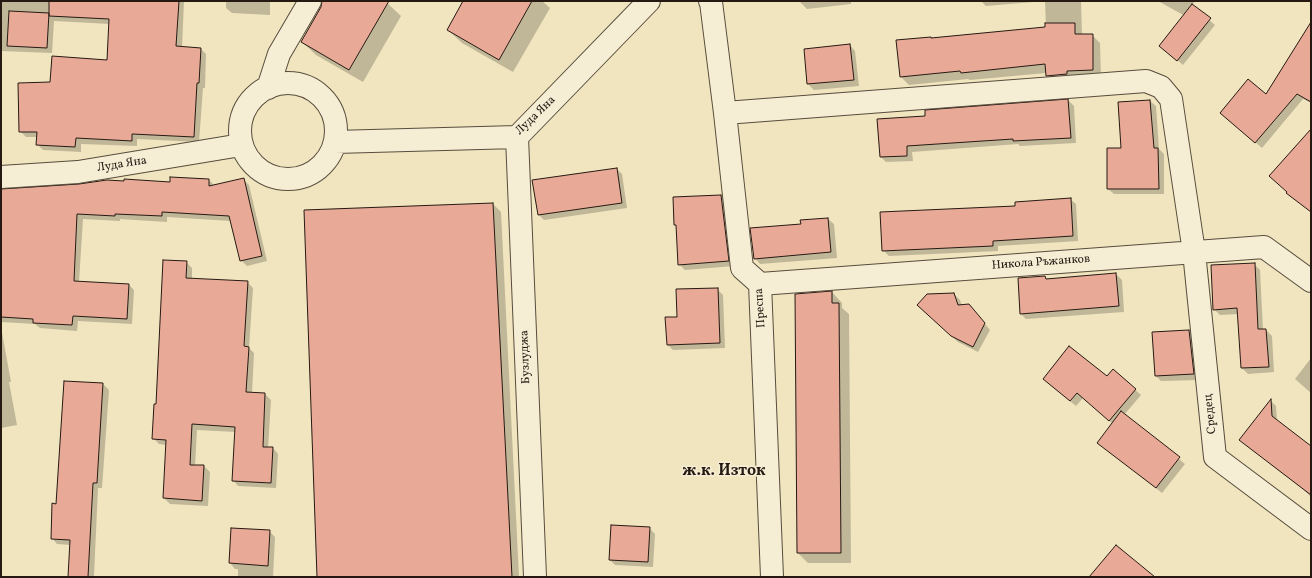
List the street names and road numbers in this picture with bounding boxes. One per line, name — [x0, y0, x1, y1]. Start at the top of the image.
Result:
street label: Луда Яна — [513, 93, 559, 139]
street label: Луда Яна — [96, 154, 148, 176]
street label: Никола Ръжанков — [991, 252, 1091, 274]
street label: Преспа — [752, 288, 770, 328]
street label: Бузлуджа — [518, 330, 534, 384]
street label: Средец — [1202, 393, 1220, 435]

